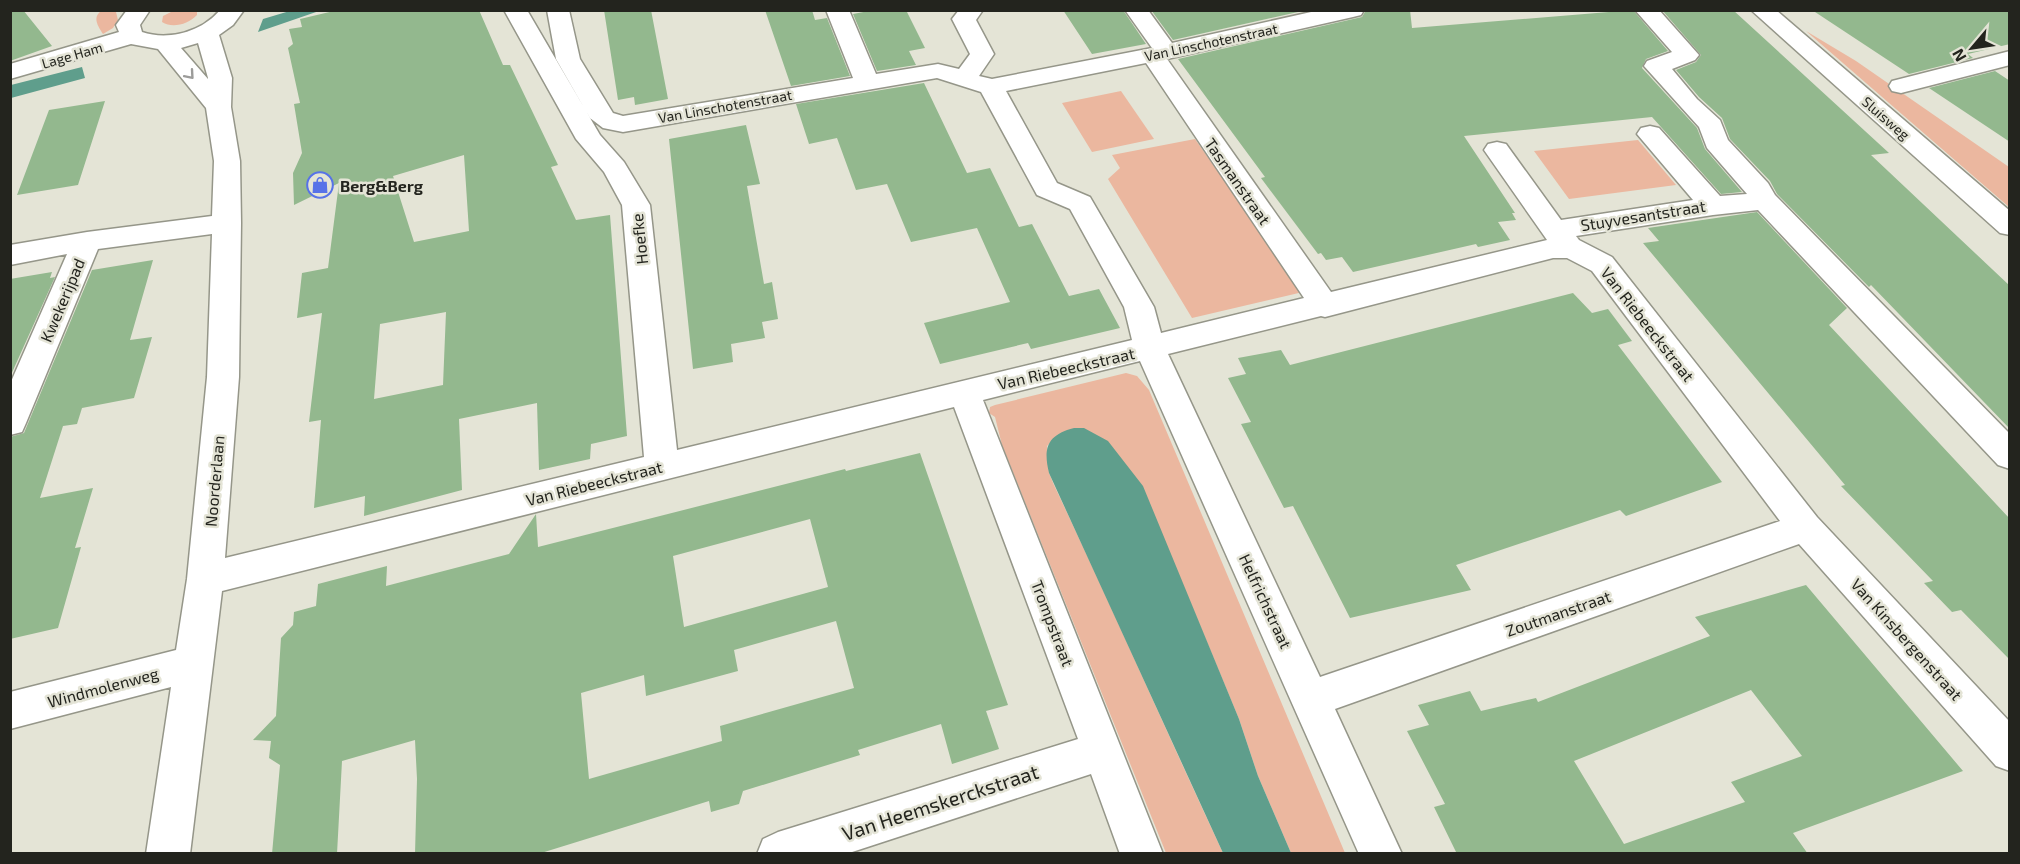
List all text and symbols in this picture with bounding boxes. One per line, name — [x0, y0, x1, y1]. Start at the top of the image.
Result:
north arrow — [1942, 18, 2002, 78]
street label: Van Linschotenstraat — [1143, 20, 1279, 64]
street label: Lage Ham — [40, 38, 104, 72]
text: N — [1947, 46, 1970, 65]
one-way arrow — [183, 68, 194, 79]
street label: Van Linschotenstraat — [657, 86, 793, 126]
street label: Sluisweg — [1859, 93, 1913, 143]
street label: Tasmanstraat — [1201, 134, 1275, 228]
shop icon: Berg&Berg — [305, 170, 335, 200]
place label: Berg&Berg — [340, 176, 424, 195]
street label: Stuyvesantstraat — [1579, 196, 1707, 234]
street label: Hoefke — [627, 213, 651, 265]
street label: Kwekerijpad — [36, 255, 89, 345]
street label: Van Riebeeckstraat — [1597, 263, 1699, 385]
street label: Van Riebeeckstraat — [996, 343, 1136, 393]
street label: Noorderlaan — [201, 435, 227, 527]
street label: Van Riebeeckstraat — [524, 457, 664, 509]
street label: Helfrichstraat — [1236, 551, 1296, 651]
street label: Van Kinsbergenstraat — [1847, 574, 1967, 704]
street label: Trompstraat — [1028, 577, 1078, 669]
street label: Zoutmanstraat — [1503, 586, 1613, 640]
street label: Windmolenweg — [45, 663, 161, 711]
street label: Van Heemskerckstraat — [839, 759, 1042, 845]

